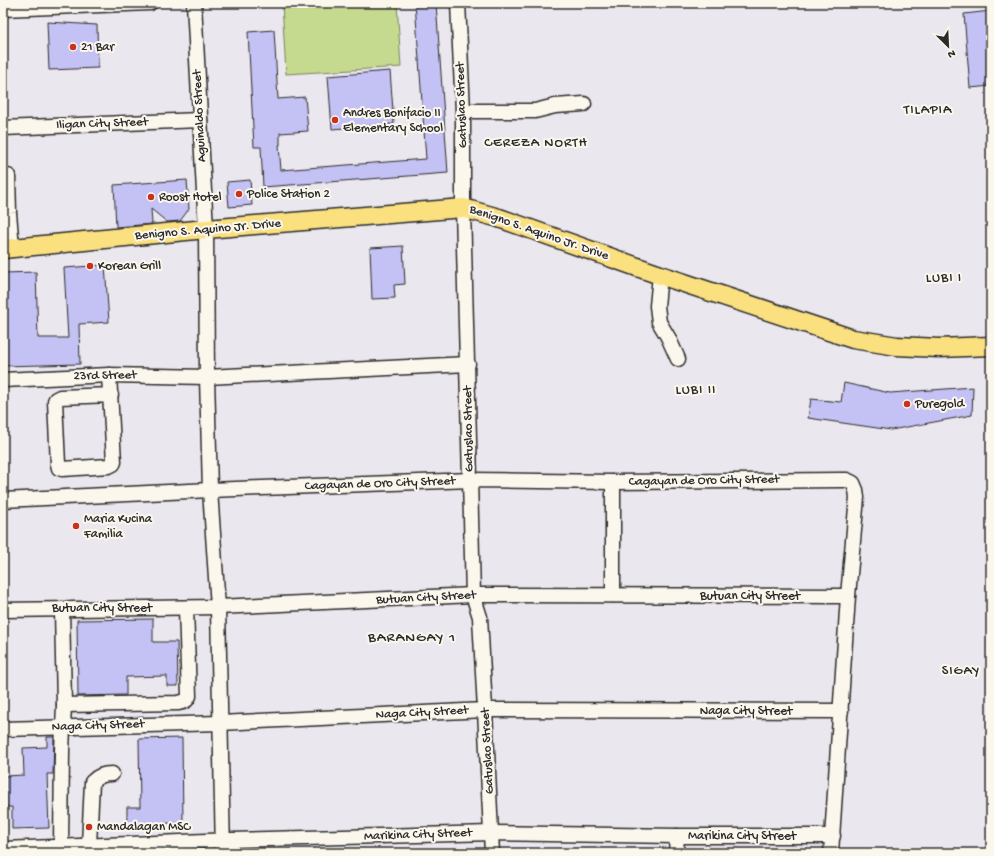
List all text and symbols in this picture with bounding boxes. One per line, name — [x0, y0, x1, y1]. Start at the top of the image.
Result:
north arrow — [928, 26, 968, 66]
place label: 21 Bar — [81, 40, 116, 55]
marker: 21 Bar — [68, 42, 78, 52]
text: N — [946, 46, 957, 60]
street label: Gatuslao Street — [453, 60, 471, 148]
street label: Aguinaldo Street — [190, 68, 210, 163]
district label: TILAPIA — [903, 102, 952, 119]
place label: Andres Bonifacio II Elementary School — [343, 106, 443, 136]
street label: Iligan City Street — [56, 115, 150, 133]
marker: Andres Bonifacio II Elementary School — [330, 115, 340, 125]
district label: CEREZA NORTH — [484, 135, 588, 152]
place label: Police Station 2 — [246, 187, 330, 202]
marker: Police Station 2 — [234, 189, 244, 199]
place label: Roost Hotel — [159, 190, 222, 205]
marker: Roost Hotel — [146, 192, 156, 202]
street label: Benigno S. Aquino Jr. Drive — [466, 202, 611, 264]
street label: Benigno S. Aquino Jr. Drive — [133, 216, 282, 244]
place label: Korean Grill — [98, 259, 161, 274]
marker: Korean Grill — [85, 261, 95, 271]
district label: LUBI I — [926, 270, 962, 287]
street label: 23rd Street — [73, 368, 138, 384]
district label: LUBI II — [676, 382, 716, 399]
street label: Gatuslao Street — [461, 384, 477, 472]
place label: Puregold — [914, 397, 966, 412]
marker: Puregold — [902, 399, 912, 409]
street label: Cagayan de Oro City Street — [629, 472, 781, 490]
street label: Cagayan de Oro City Street — [304, 474, 457, 494]
place label: Maria Kucina Familia — [83, 512, 153, 542]
marker: Maria Kucina Familia — [71, 521, 81, 531]
street label: Butuan City Street — [375, 588, 478, 608]
street label: Butuan City Street — [699, 589, 802, 604]
street label: Butuan City Street — [51, 601, 154, 616]
district label: BARANGAY 1 — [367, 629, 456, 647]
district label: SIGAY — [942, 663, 980, 680]
street label: Naga City Street — [375, 703, 470, 723]
street label: Naga City Street — [700, 704, 794, 719]
street label: Gatuslao Street — [478, 706, 498, 794]
street label: Naga City Street — [51, 717, 146, 735]
place label: Mandalagan MSC — [97, 820, 191, 835]
marker: Mandalagan MSC — [84, 822, 94, 832]
street label: Marikina City Street — [364, 826, 474, 844]
street label: Marikina City Street — [688, 829, 798, 844]

